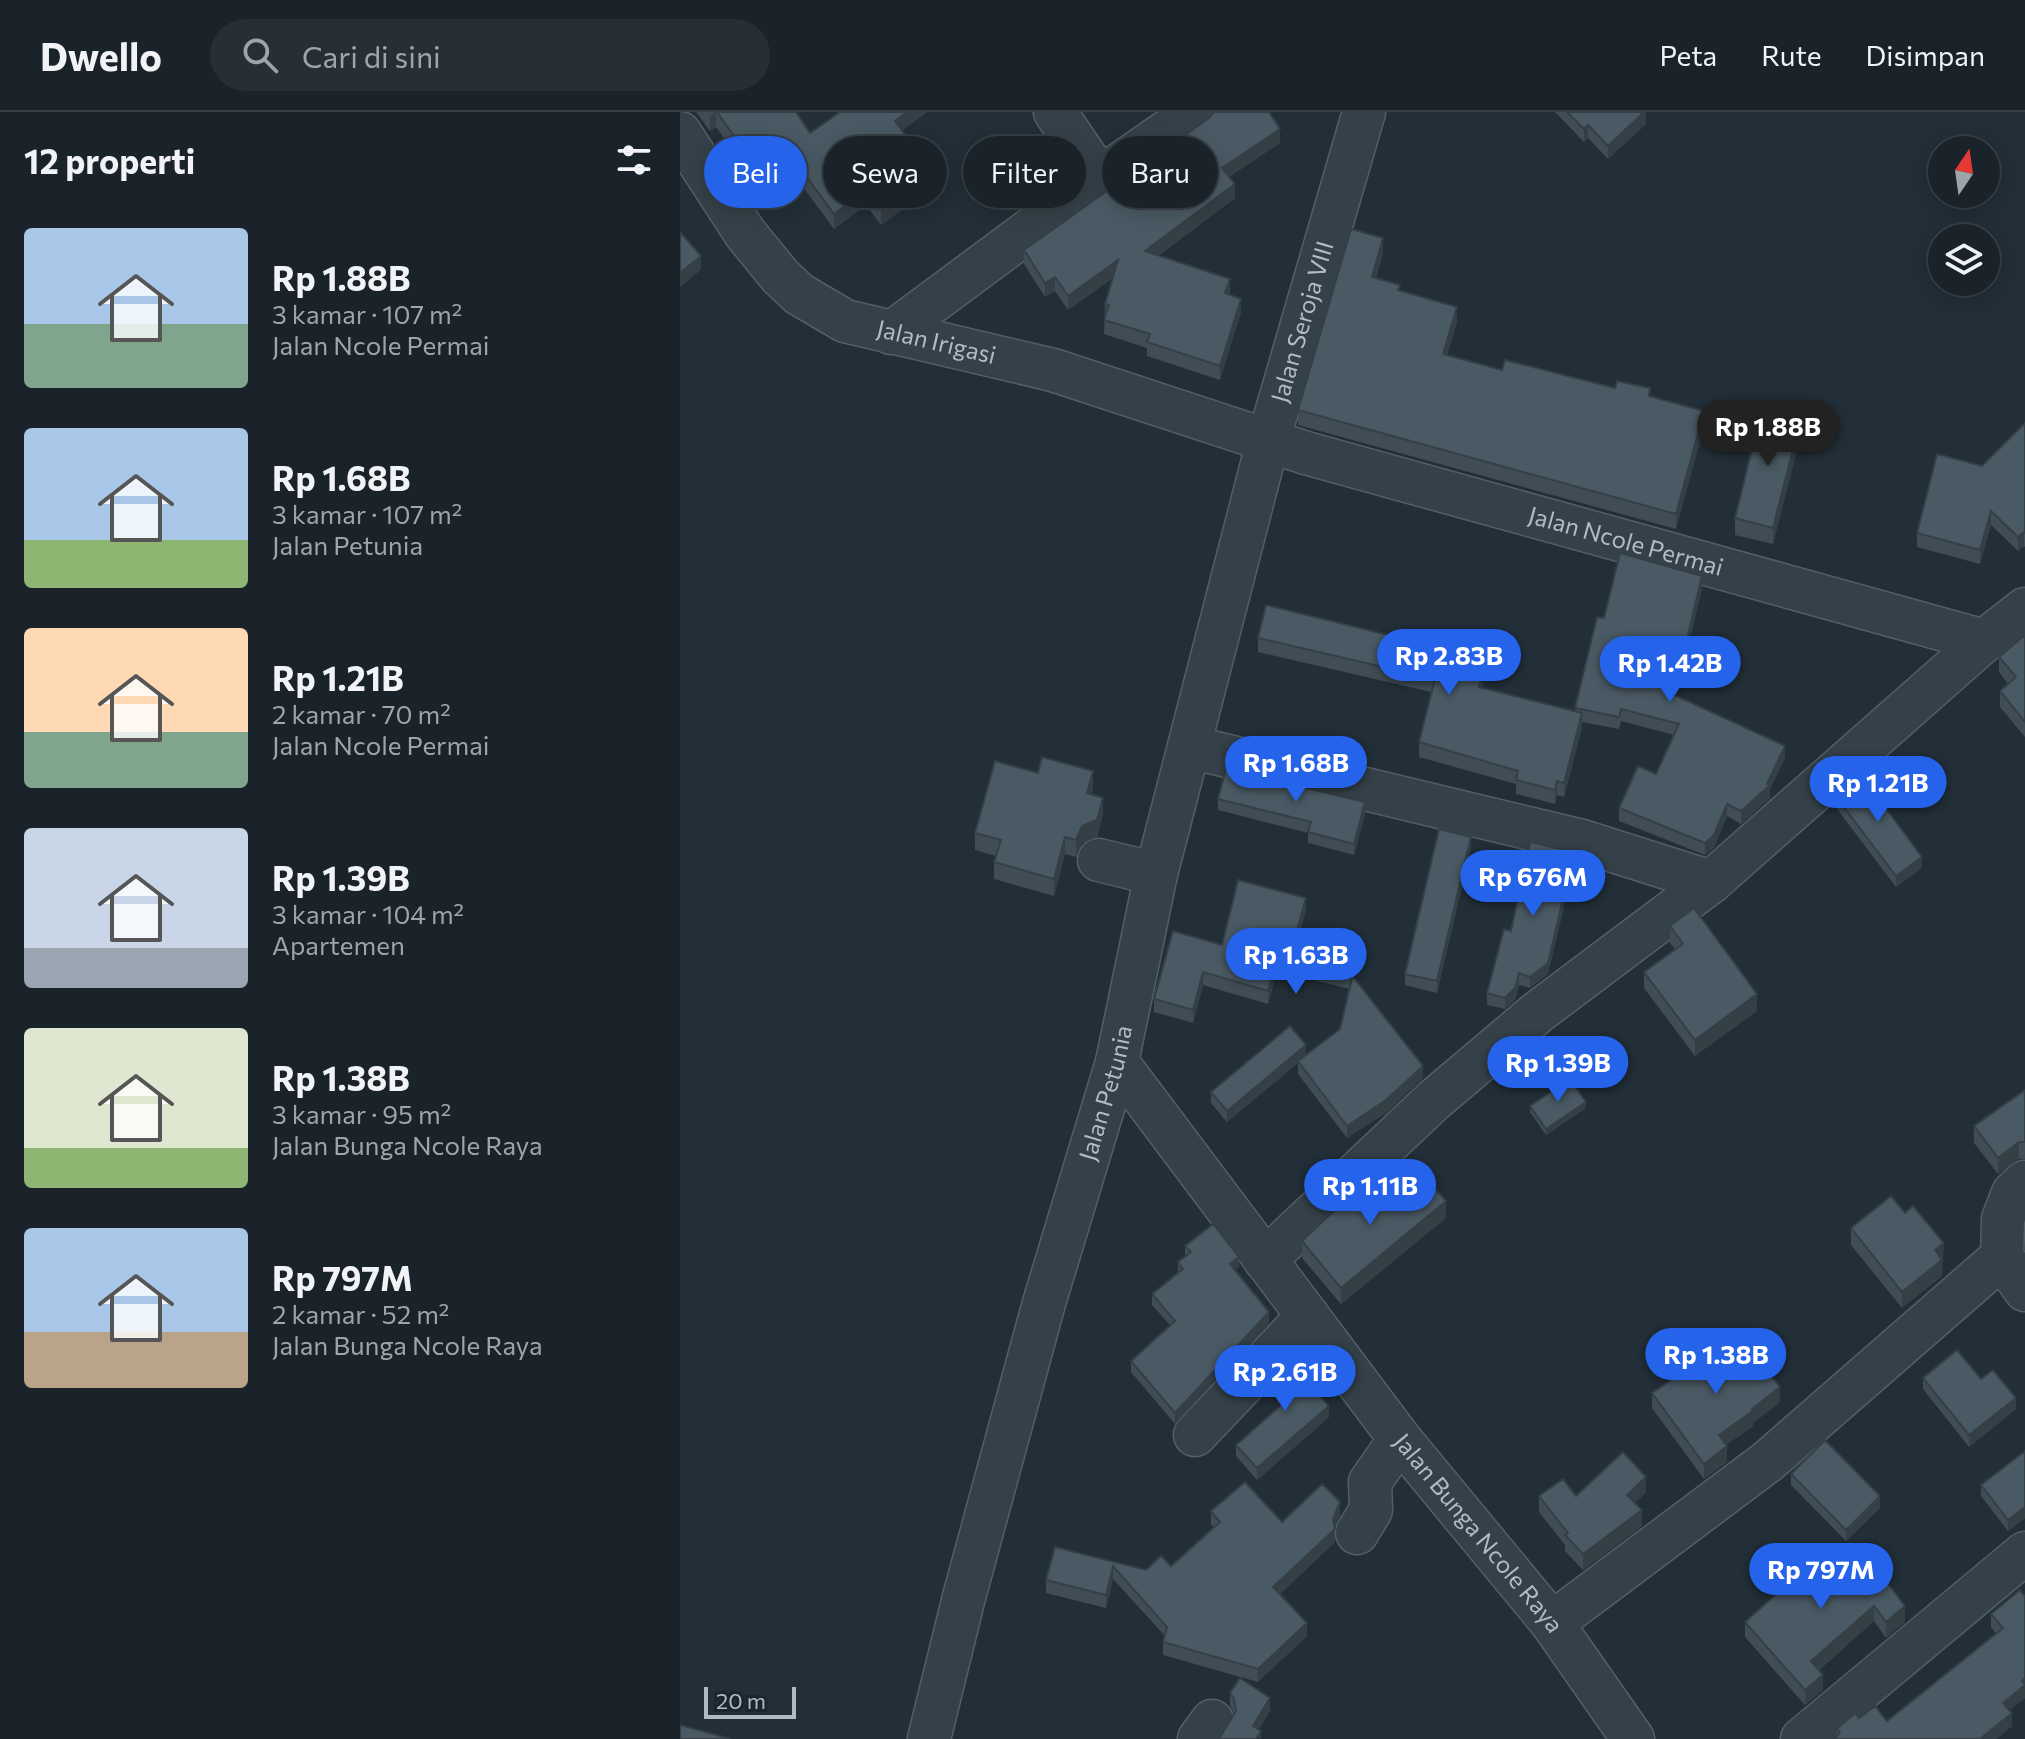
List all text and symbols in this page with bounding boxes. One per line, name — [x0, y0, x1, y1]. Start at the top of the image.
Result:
search box — [210, 19, 770, 91]
text: Dwello — [40, 32, 162, 79]
icon: search — [238, 33, 282, 77]
text: Cari di sini — [302, 37, 441, 74]
text: Peta — [1659, 38, 1717, 72]
text: Rute — [1761, 38, 1822, 72]
text: Disimpan — [1866, 38, 1985, 72]
chip: Beli — [704, 136, 807, 208]
chip: Sewa — [823, 136, 947, 208]
chip: Filter — [963, 136, 1086, 208]
chip: Baru — [1102, 136, 1218, 208]
north arrow — [1928, 136, 2000, 208]
map controls — [1928, 136, 2000, 296]
icon: filters — [612, 138, 656, 182]
text: 12 properti — [24, 139, 195, 181]
button: layers — [1928, 224, 2000, 296]
street label: Jalan Seroja VIII — [1264, 237, 1339, 406]
text: Rp 1.88B — [272, 256, 411, 298]
icon: home — [88, 260, 184, 356]
text: 3 kamar · 107 m² — [272, 298, 462, 329]
street label: Jalan Irigasi — [874, 313, 999, 369]
text: Jalan Ncole Permai — [272, 329, 489, 360]
pin: Rp 1.88B — [1685, 400, 1851, 468]
text: Rp 1.88B — [1715, 410, 1821, 441]
text: Rp 1.68B — [272, 456, 411, 498]
icon: home — [88, 460, 184, 556]
text: 3 kamar · 107 m² — [272, 498, 462, 529]
street label: Jalan Ncole Permai — [1525, 499, 1727, 581]
text: Jalan Petunia — [272, 529, 423, 560]
pin: Rp 2.83B — [1366, 629, 1532, 697]
pin: Rp 1.42B — [1587, 636, 1753, 704]
text: Rp 2.83B — [1395, 639, 1503, 670]
text: Rp 1.42B — [1618, 646, 1722, 677]
text: Rp 1.21B — [272, 656, 404, 698]
icon: home — [88, 660, 184, 756]
text: 2 kamar · 70 m² — [272, 698, 451, 729]
text: Jalan Ncole Permai — [272, 729, 489, 760]
pin: Rp 1.68B — [1213, 736, 1379, 804]
text: Rp 1.68B — [1243, 746, 1349, 777]
pin: Rp 1.21B — [1795, 756, 1961, 824]
text: Rp 1.21B — [1828, 766, 1928, 797]
pin: Rp 676M — [1459, 850, 1607, 918]
text: Rp 1.39B — [272, 856, 410, 898]
icon: home — [88, 860, 184, 956]
text: Rp 676M — [1478, 860, 1588, 891]
text: 3 kamar · 104 m² — [272, 898, 464, 929]
pin: Rp 1.63B — [1213, 928, 1379, 996]
text: Apartemen — [272, 929, 405, 960]
text: Rp 1.63B — [1244, 938, 1348, 969]
street label: Jalan Petunia — [1072, 1023, 1137, 1164]
pin: Rp 1.39B — [1475, 1036, 1641, 1104]
text: Rp 1.39B — [1505, 1046, 1611, 1077]
text: Rp 1.38B — [272, 1056, 410, 1098]
icon: home — [88, 1060, 184, 1156]
text: 3 kamar · 95 m² — [272, 1098, 451, 1129]
text: Jalan Bunga Ncole Raya — [272, 1129, 543, 1160]
pin: Rp 1.11B — [1287, 1159, 1453, 1227]
text: Rp 1.11B — [1322, 1169, 1418, 1200]
text: Rp 797M — [272, 1256, 413, 1298]
icon: home — [88, 1260, 184, 1356]
text: 2 kamar · 52 m² — [272, 1298, 449, 1329]
pin: Rp 1.38B — [1633, 1328, 1799, 1396]
text: Jalan Bunga Ncole Raya — [272, 1329, 543, 1360]
text: Rp 1.38B — [1663, 1338, 1769, 1369]
pin: Rp 2.61B — [1202, 1345, 1368, 1413]
text: Rp 2.61B — [1233, 1355, 1337, 1386]
street label: Jalan Bunga Ncole Raya — [1388, 1427, 1570, 1638]
pin: Rp 797M — [1747, 1543, 1895, 1611]
text: Rp 797M — [1767, 1553, 1875, 1584]
scale bar — [704, 1683, 796, 1719]
text: 20 m — [716, 1687, 766, 1714]

